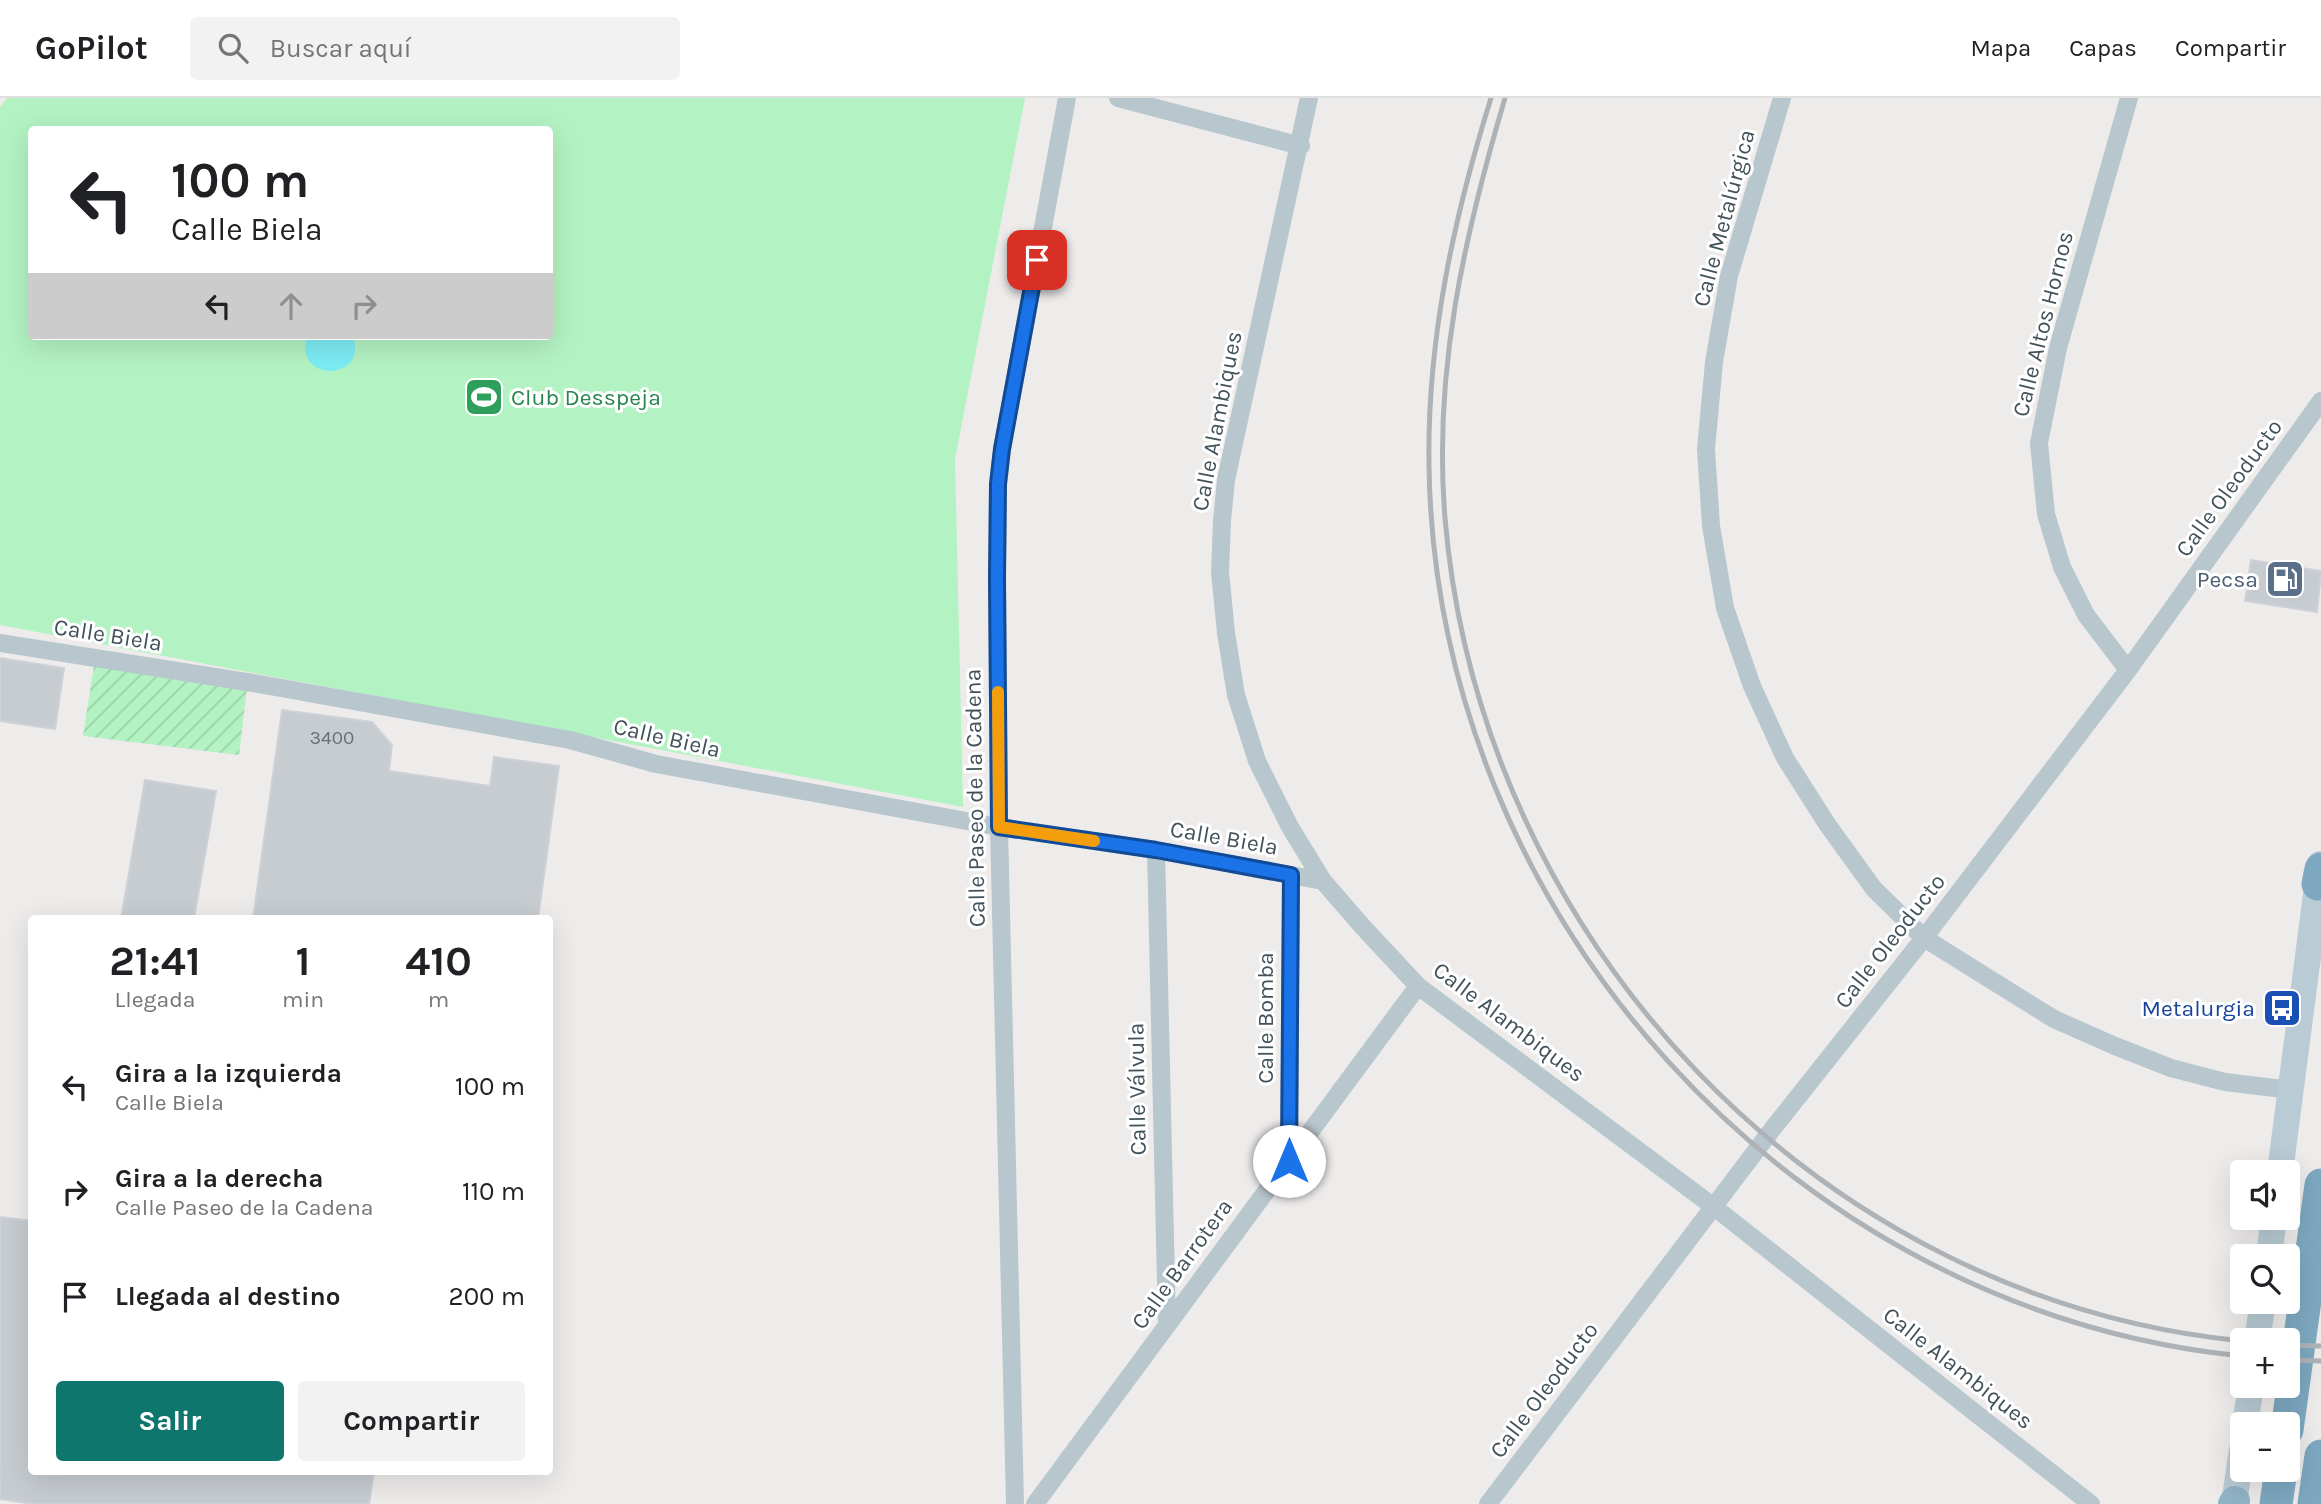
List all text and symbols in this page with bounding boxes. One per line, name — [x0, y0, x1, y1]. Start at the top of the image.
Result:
search box — [190, 17, 680, 80]
text: GoPilot — [35, 29, 148, 67]
icon: search — [214, 29, 252, 67]
text: Buscar aquí — [270, 33, 412, 64]
text: Mapa — [1970, 34, 2031, 62]
text: Capas — [2069, 34, 2137, 62]
text: Compartir — [2175, 34, 2286, 62]
street label: Calle Metalúrgica — [1687, 127, 1761, 309]
text: 100 m — [171, 152, 309, 209]
icon: left — [56, 154, 147, 245]
text: Calle Biela — [171, 211, 323, 248]
street label: Calle Altos Hornos — [2007, 228, 2079, 420]
pin — [1007, 230, 1067, 290]
icon: arrive — [1018, 241, 1056, 279]
icon: left — [199, 287, 237, 325]
icon: ahead — [272, 287, 310, 325]
icon: right — [345, 287, 383, 325]
street label: Calle Alambiques — [1186, 329, 1248, 513]
sports icon: Club Desspeja — [463, 376, 505, 418]
place label: Club Desspeja — [511, 384, 661, 411]
street label: Calle Oleoducto — [2170, 414, 2288, 562]
fuel station icon: Pecsa — [2264, 558, 2306, 600]
place label: Pecsa — [2197, 566, 2258, 593]
street label: Calle Biela — [52, 613, 164, 657]
street label: Calle Paseo de la Cadena — [959, 669, 991, 927]
street label: Calle Biela — [611, 713, 723, 763]
house number: 3400 — [310, 727, 354, 749]
street label: Calle Biela — [1168, 815, 1280, 861]
street label: Calle Oleoducto — [1829, 868, 1951, 1014]
text: 21:41 — [109, 936, 201, 986]
text: 1 — [296, 936, 311, 986]
text: 410 — [405, 936, 472, 986]
street label: Calle Bomba — [1252, 952, 1279, 1084]
street label: Calle Alambiques — [1428, 956, 1590, 1088]
text: Llegada — [114, 986, 195, 1013]
text: min — [282, 986, 324, 1013]
text: m — [428, 986, 449, 1013]
bus stop icon: Metalurgia — [2261, 987, 2303, 1029]
place label: Metalurgia — [2142, 995, 2255, 1022]
street label: Calle Válvula — [1122, 1022, 1152, 1156]
text: Gira a la izquierda — [115, 1058, 342, 1089]
icon: left — [56, 1068, 94, 1106]
text: 100 m — [455, 1071, 525, 1102]
text: Calle Biela — [115, 1089, 224, 1116]
position arrow — [1252, 1124, 1326, 1198]
map controls — [2230, 1160, 2300, 1482]
button: sound — [2230, 1160, 2300, 1230]
text: Gira a la derecha — [115, 1163, 324, 1194]
icon: right — [56, 1173, 94, 1211]
text: 110 m — [462, 1176, 525, 1207]
text: Calle Paseo de la Cadena — [115, 1194, 373, 1221]
street label: Calle Barrotera — [1126, 1194, 1238, 1334]
button: search — [2230, 1244, 2300, 1314]
icon: arrive — [56, 1278, 94, 1316]
text: Llegada al destino — [115, 1281, 341, 1312]
text: 200 m — [449, 1281, 525, 1312]
street label: Calle Alambiques — [1878, 1301, 2038, 1435]
street label: Calle Oleoducto — [1484, 1317, 1604, 1463]
button: + — [2230, 1328, 2300, 1398]
button: Salir — [56, 1381, 284, 1461]
button: Compartir — [298, 1381, 525, 1461]
button: − — [2230, 1412, 2300, 1482]

